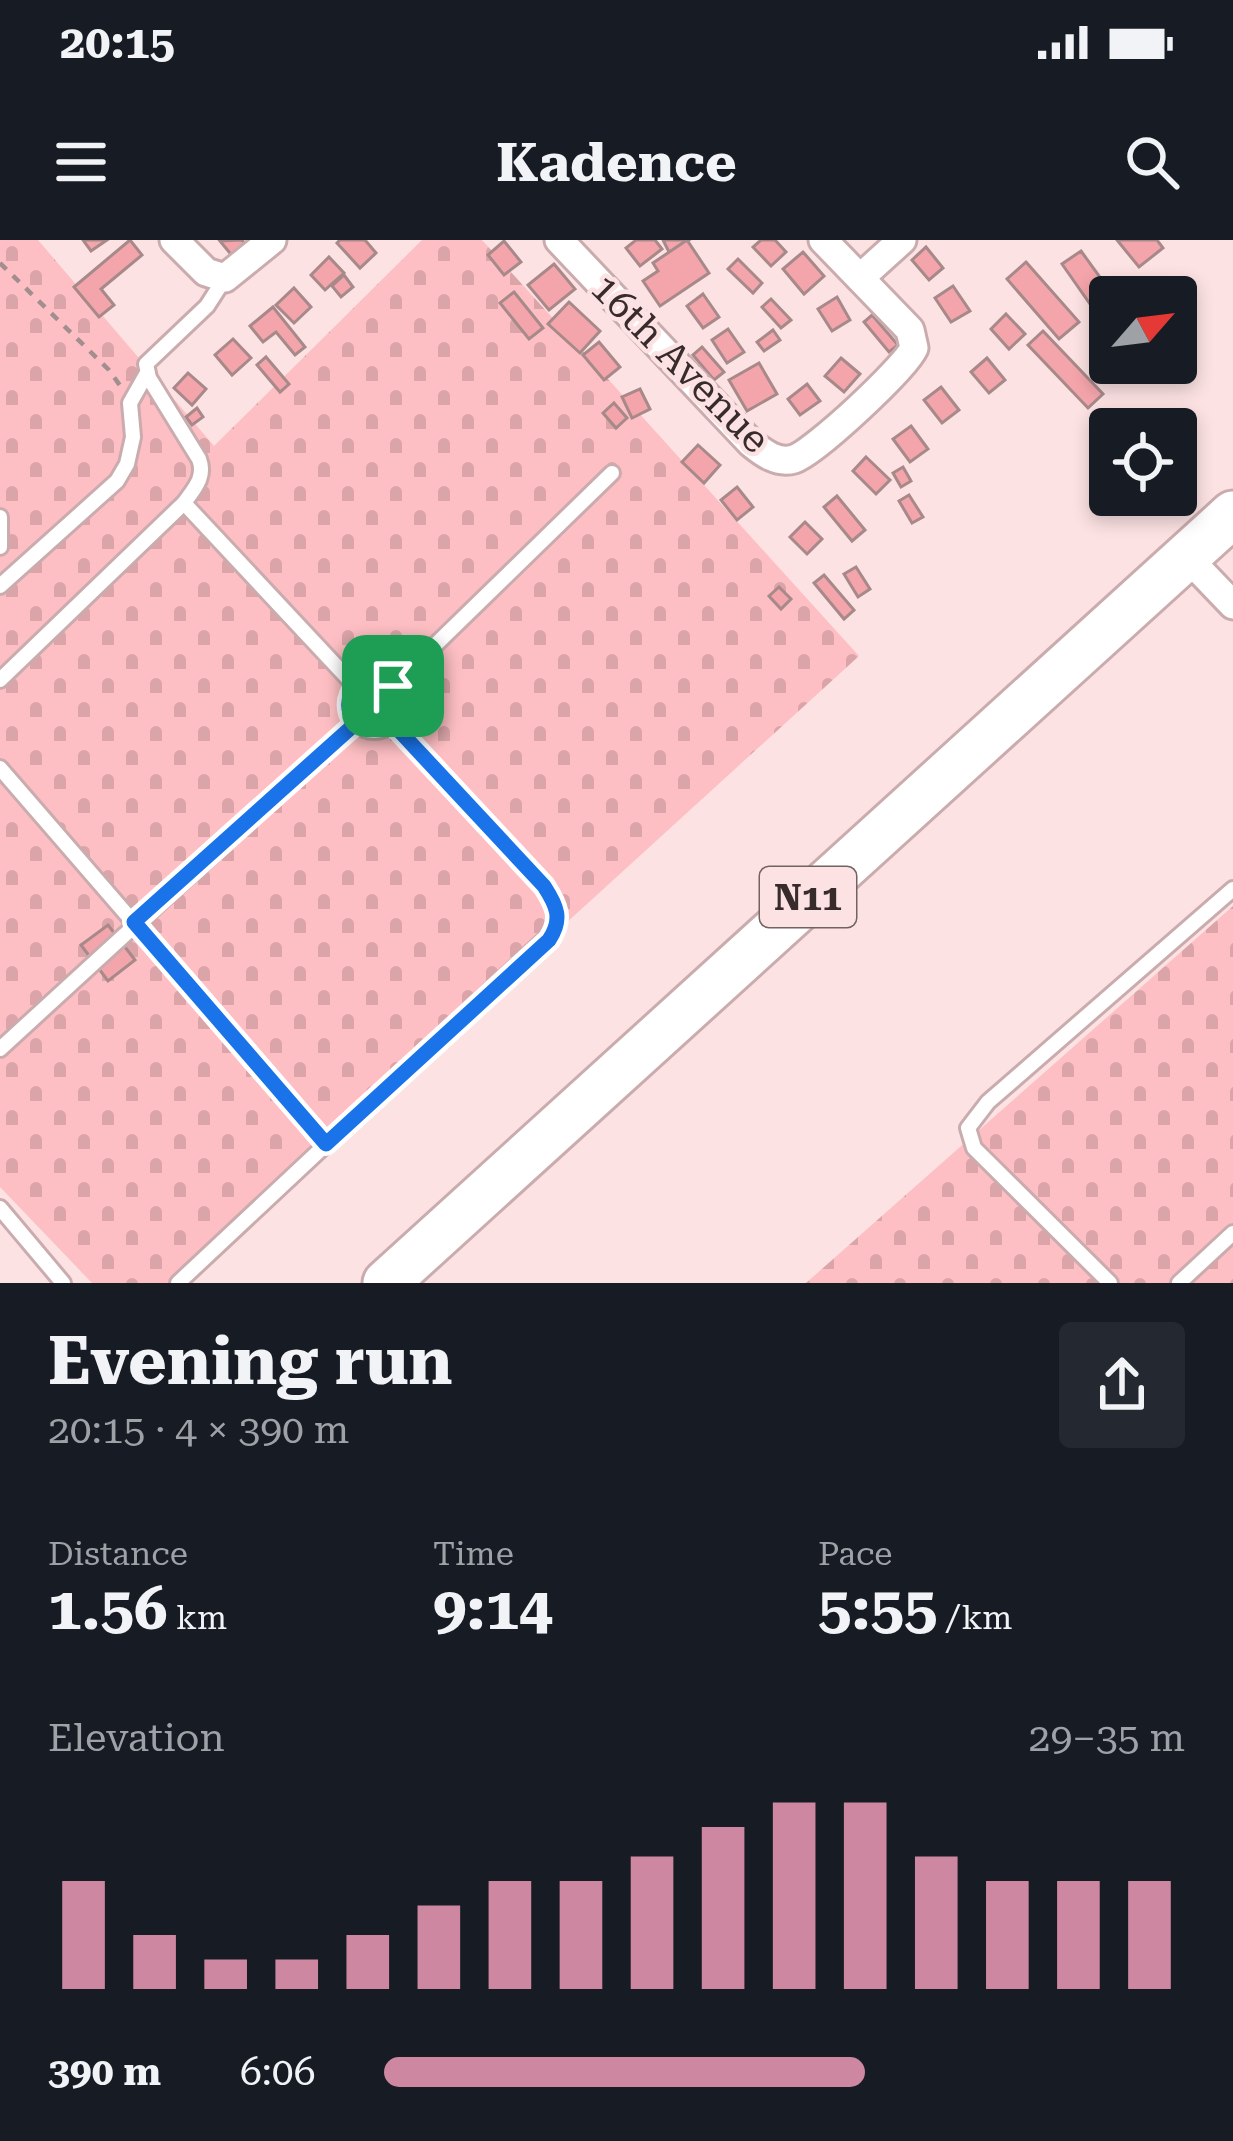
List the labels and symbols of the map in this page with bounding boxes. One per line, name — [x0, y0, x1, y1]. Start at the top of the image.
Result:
street label: 16th Avenue — [582, 265, 779, 462]
north arrow — [1089, 276, 1197, 384]
pin — [342, 635, 444, 737]
road number: N11 — [760, 867, 856, 927]

